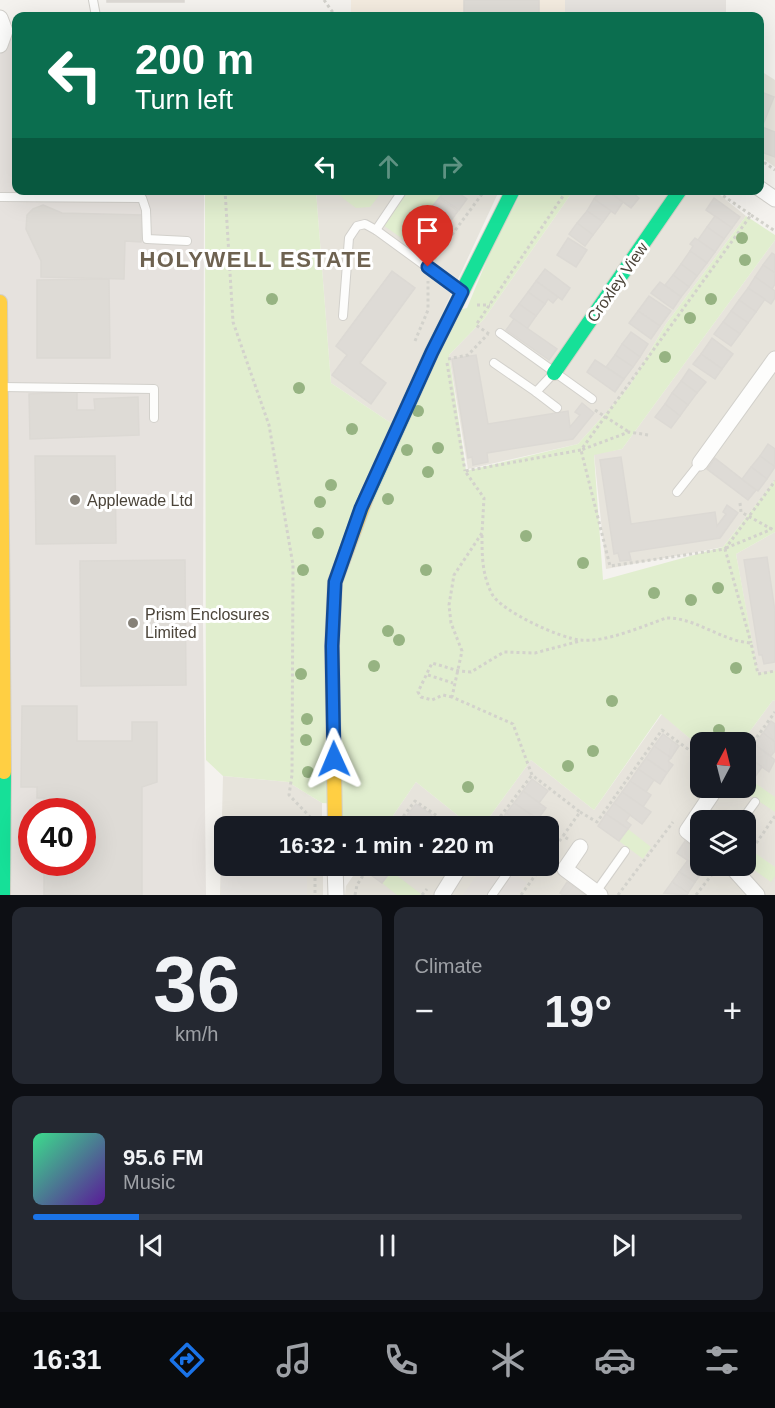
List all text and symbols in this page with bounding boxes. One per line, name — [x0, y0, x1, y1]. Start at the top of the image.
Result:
icon: left — [36, 36, 114, 114]
text: 200 m — [135, 36, 254, 83]
text: Turn left — [135, 85, 233, 115]
icon: left — [309, 150, 342, 183]
icon: ahead — [372, 150, 405, 183]
icon: right — [435, 150, 468, 183]
pin — [402, 205, 453, 267]
icon: arrive — [411, 214, 444, 247]
street label: Croxley View — [584, 239, 651, 325]
district label: HOLYWELL ESTATE — [139, 247, 373, 272]
place label: Applewade Ltd — [87, 492, 193, 509]
marker: Applewade Ltd — [68, 493, 82, 507]
place label: Prism Enclosures Limited — [145, 606, 269, 641]
marker: Prism Enclosures Limited — [126, 616, 140, 630]
position arrow — [302, 727, 366, 791]
north arrow — [690, 732, 756, 798]
map controls — [690, 732, 756, 876]
speed limit sign: 40 — [18, 798, 96, 876]
button: layers — [690, 810, 756, 876]
text: 16:32 · 1 min · 220 m — [279, 833, 494, 858]
text: 36 — [153, 940, 240, 1028]
text: Climate — [415, 955, 482, 977]
text: 19° — [544, 986, 612, 1037]
text: − — [415, 992, 434, 1029]
text: + — [723, 992, 742, 1029]
text: km/h — [175, 1023, 218, 1045]
text: 95.6 FM — [123, 1145, 204, 1170]
text: Music — [123, 1171, 175, 1193]
icon: previous — [135, 1229, 168, 1262]
icon: pause — [371, 1229, 404, 1262]
icon: next — [607, 1229, 640, 1262]
icon: directions — [166, 1339, 208, 1381]
icon: music — [273, 1339, 315, 1381]
icon: phone — [380, 1339, 422, 1381]
icon: climate — [487, 1339, 529, 1381]
icon: car — [594, 1339, 636, 1381]
icon: filters — [701, 1339, 743, 1381]
text: 16:31 — [32, 1345, 101, 1375]

